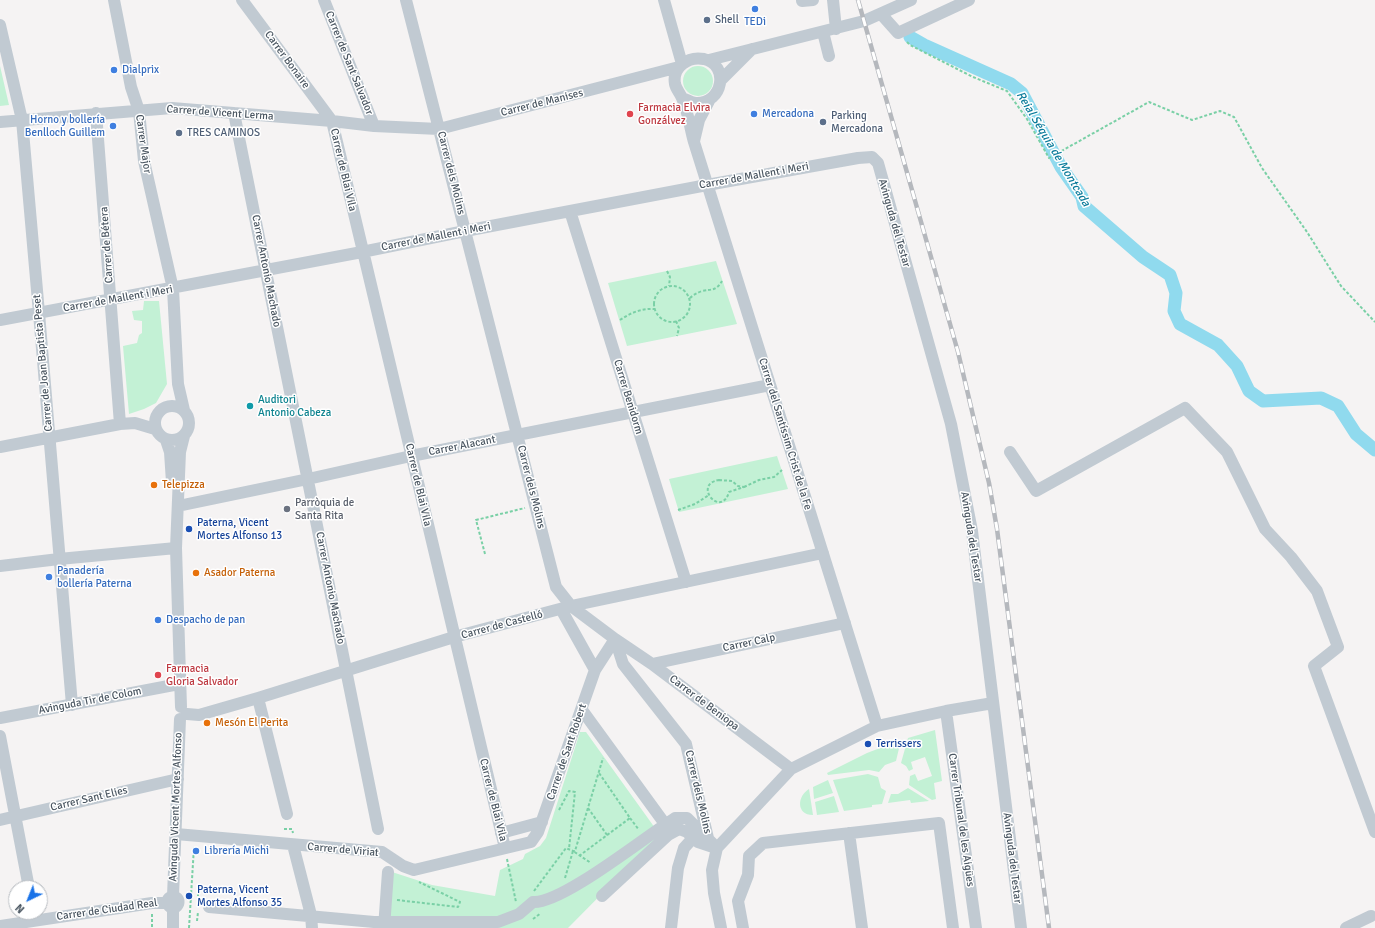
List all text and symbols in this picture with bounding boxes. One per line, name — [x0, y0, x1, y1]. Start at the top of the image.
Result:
marker: TEDi — [750, 4, 760, 14]
street label: Carrer de Sant Salvador — [322, 9, 376, 117]
place label: Shell — [715, 13, 739, 27]
marker: Shell — [702, 15, 712, 25]
place label: TEDi — [744, 15, 766, 29]
street label: Carrer Bonaire — [262, 28, 312, 92]
place label: Dialprix — [122, 63, 159, 77]
marker: Dialprix — [109, 65, 119, 75]
street label: Carrer de Manises — [499, 86, 585, 120]
water label: Reial Séquia de Montcada — [1013, 89, 1093, 209]
place label: Farmacia Elvira Gonzálvez — [638, 101, 710, 127]
street label: Carrer de Vicent Lerma — [166, 103, 274, 123]
place label: Mercadona — [762, 107, 814, 121]
marker: Farmacia Elvira Gonzálvez — [625, 109, 635, 119]
marker: Mercadona — [749, 109, 759, 119]
place label: Parking Mercadona — [831, 109, 883, 135]
place label: Horno y bollería Benlloch Guillem — [25, 113, 105, 139]
street label: Carrer Major — [132, 114, 154, 174]
marker: Parking Mercadona — [818, 117, 828, 127]
marker: Horno y bollería Benlloch Guillem — [108, 121, 118, 131]
place label: TRES CAMINOS — [187, 126, 260, 140]
street label: Carrer de Blai Vila — [327, 127, 359, 213]
marker: TRES CAMINOS — [174, 128, 184, 138]
street label: Carrer dels Molins — [434, 130, 468, 216]
street label: Carrer de Mallent i Meri — [698, 160, 810, 192]
street label: Avinguda del Testar — [875, 177, 913, 269]
street label: Carrer de Bétera — [98, 206, 116, 284]
street label: Carrer Antonio Machado — [249, 214, 283, 328]
street label: Carrer de Mallent i Meri — [380, 220, 492, 254]
street label: Carrer de Mallent i Meri — [62, 283, 174, 315]
street label: Carrer de Joan Baptista Peset — [30, 294, 56, 432]
street label: Carrer del Santíssim Crist de la Fe — [756, 356, 814, 512]
street label: Carrer Benidorm — [610, 358, 646, 436]
place label: Auditori Antonio Cabeza — [258, 393, 331, 419]
marker: Auditori Antonio Cabeza — [245, 401, 255, 411]
street label: Carrer Alacant — [427, 433, 497, 459]
street label: Carrer de Blai Vila — [402, 442, 434, 528]
street label: Carrer dels Molins — [514, 444, 548, 530]
place label: Telepizza — [162, 478, 205, 492]
marker: Telepizza — [149, 480, 159, 490]
street label: Avinguda del Testar — [957, 491, 985, 583]
place label: Parròquia de Santa Rita — [295, 496, 354, 522]
marker: Parròquia de Santa Rita — [282, 504, 292, 514]
place label: Paterna, Vicent Mortes Alfonso 13 — [197, 516, 282, 542]
marker: Paterna, Vicent Mortes Alfonso 13 — [184, 524, 194, 534]
street label: Carrer Antonio Machado — [313, 531, 347, 645]
place label: Panadería bollería Paterna — [57, 564, 132, 590]
place label: Asador Paterna — [204, 566, 275, 580]
marker: Asador Paterna — [191, 568, 201, 578]
marker: Panadería bollería Paterna — [44, 572, 54, 582]
street label: Carrer de Castelló — [460, 608, 544, 642]
place label: Despacho de pan — [166, 613, 245, 627]
marker: Despacho de pan — [153, 615, 163, 625]
street label: Carrer Calp — [722, 631, 776, 655]
place label: Farmacia Gloria Salvador — [166, 662, 238, 688]
marker: Farmacia Gloria Salvador — [153, 670, 163, 680]
street label: Carrer de Beniopa — [666, 672, 742, 734]
street label: Avinguda Tir de Colom — [37, 685, 143, 717]
street label: Carrer de Sant Robert — [544, 702, 590, 802]
place label: Mesón El Perita — [215, 716, 288, 730]
marker: Mesón El Perita — [202, 718, 212, 728]
street label: Avinguda Vicent Mortes Alfonso — [167, 732, 185, 882]
place label: Terrissers — [876, 737, 921, 751]
marker: Terrissers — [863, 739, 873, 749]
street label: Carrer dels Molins — [682, 749, 714, 835]
street label: Carrer Tribunal de les Aigües — [945, 752, 977, 888]
street label: Carrer de Blai Vila — [476, 757, 510, 843]
street label: Carrer Sant Elies — [49, 784, 129, 814]
street label: Avinguda del Testar — [1000, 812, 1024, 904]
street label: Carrer de Viriat — [307, 840, 379, 860]
place label: Librería Michi — [204, 844, 269, 858]
marker: Librería Michi — [191, 846, 201, 856]
north arrow — [8, 880, 48, 920]
place label: Paterna, Vicent Mortes Alfonso 35 — [197, 883, 282, 909]
marker: Paterna, Vicent Mortes Alfonso 35 — [184, 891, 194, 901]
street label: Carrer de Ciudad Real — [56, 896, 158, 924]
text: N — [13, 901, 27, 916]

